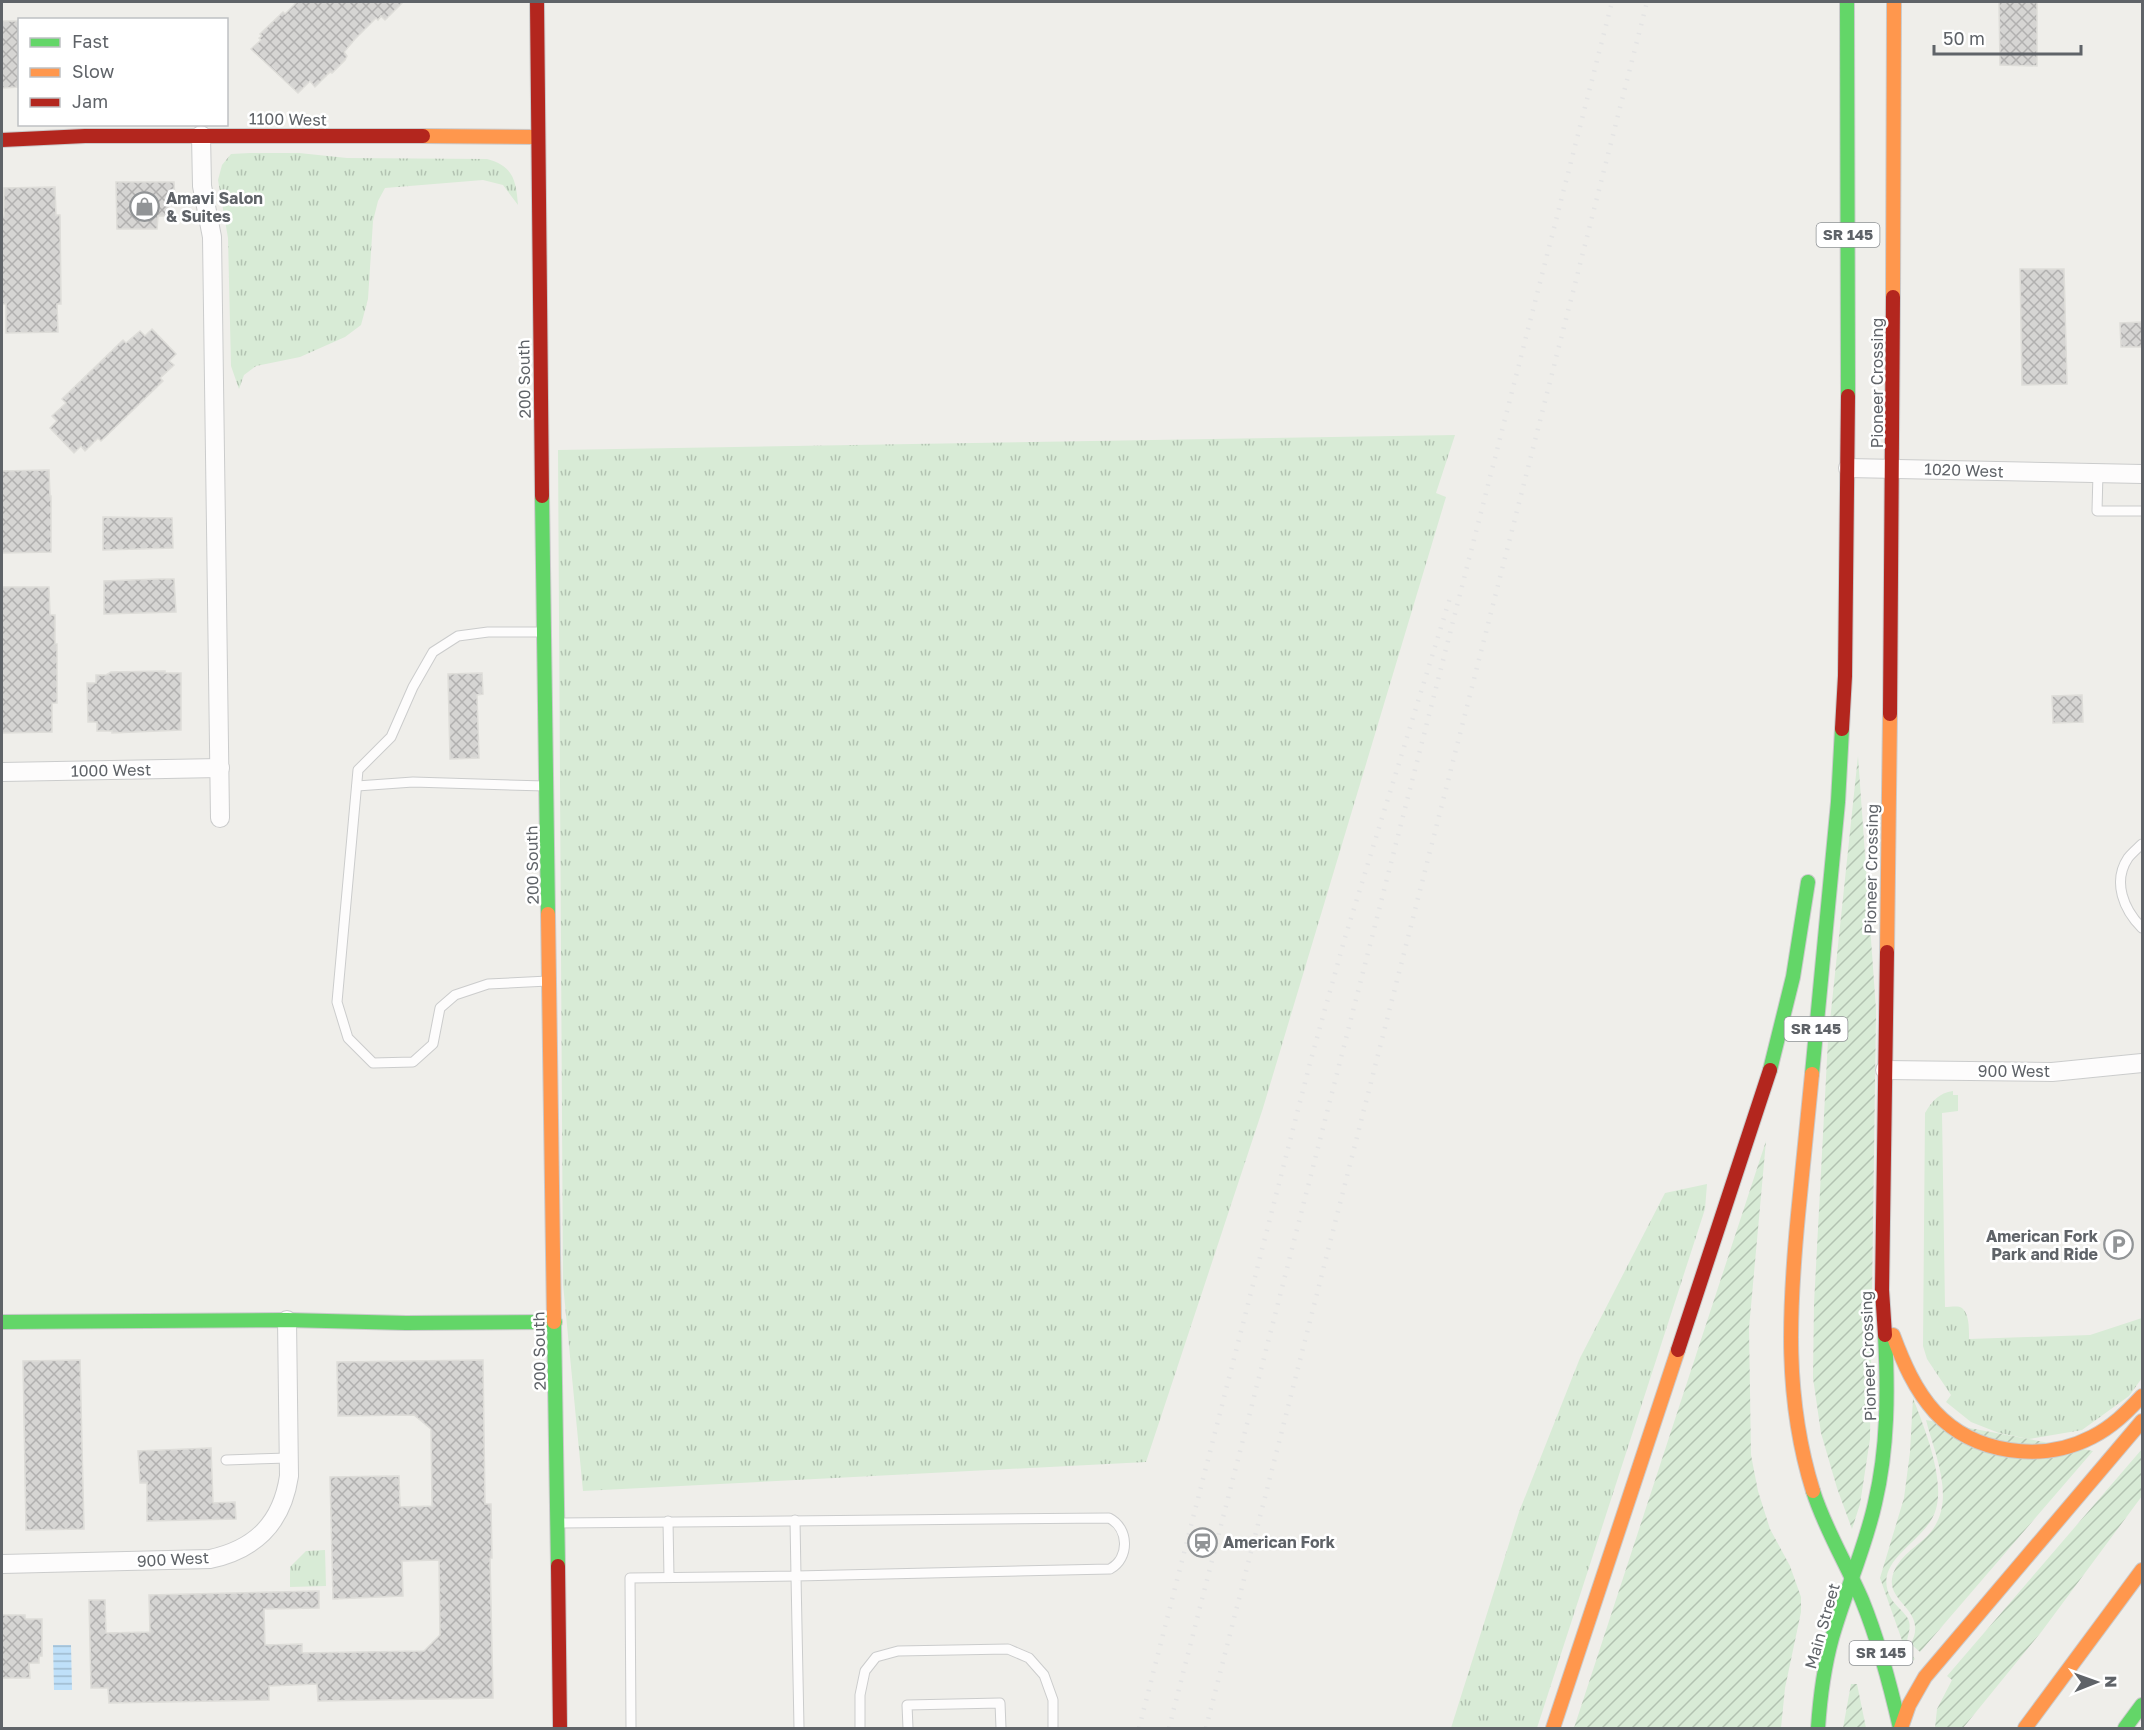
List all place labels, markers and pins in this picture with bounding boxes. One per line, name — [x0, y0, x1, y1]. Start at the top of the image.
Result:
place label: Amavi Salon & Suites — [166, 188, 263, 226]
shop icon: Amavi Salon & Suites — [129, 191, 161, 223]
place label: American Fork Park and Ride — [1986, 1226, 2099, 1264]
parking icon: American Fork Park and Ride — [2103, 1229, 2135, 1261]
station icon: American Fork — [1186, 1526, 1218, 1558]
place label: American Fork — [1223, 1532, 1336, 1552]

